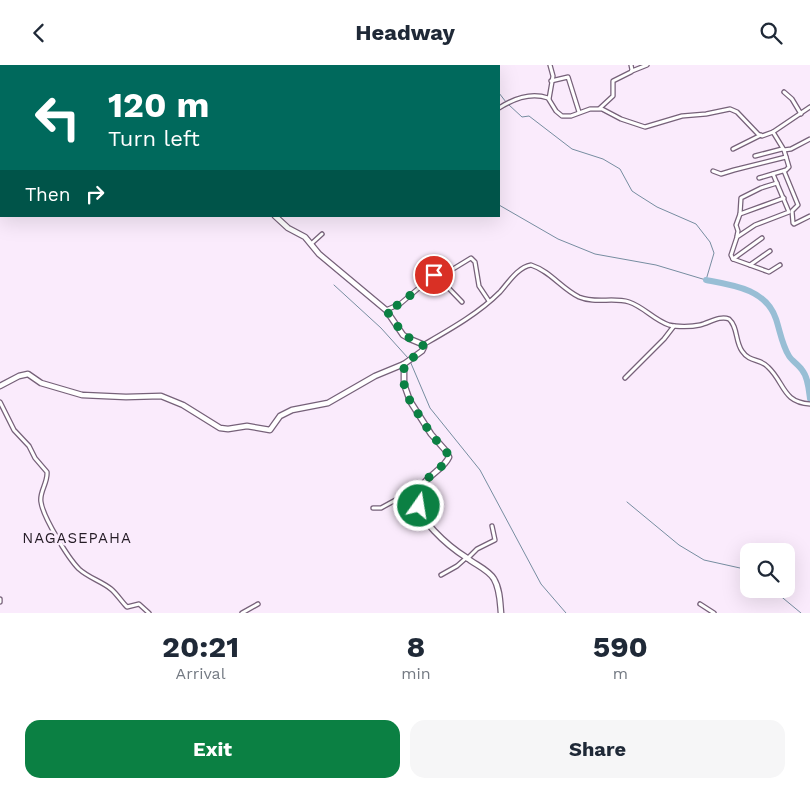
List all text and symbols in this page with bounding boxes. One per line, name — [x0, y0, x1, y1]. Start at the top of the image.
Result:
icon: back — [25, 19, 53, 47]
icon: search — [757, 19, 785, 47]
text: Headway — [355, 20, 455, 45]
text: 120 m — [108, 84, 209, 126]
icon: left — [25, 85, 90, 150]
text: Turn left — [108, 126, 200, 151]
icon: right — [81, 180, 109, 208]
text: Then — [25, 183, 71, 206]
pin — [413, 254, 455, 296]
icon: arrive — [420, 261, 448, 289]
position arrow — [392, 479, 444, 531]
district label: NAGASEPAHA — [22, 529, 132, 547]
map controls — [740, 543, 795, 598]
button: search — [740, 543, 795, 598]
text: 20:21 — [162, 629, 239, 664]
text: 8 — [406, 629, 425, 664]
text: 590 — [593, 629, 648, 664]
text: Arrival — [176, 664, 226, 683]
text: min — [401, 664, 431, 683]
text: m — [613, 664, 628, 683]
button: Exit — [25, 720, 400, 778]
button: Share — [410, 720, 785, 778]

